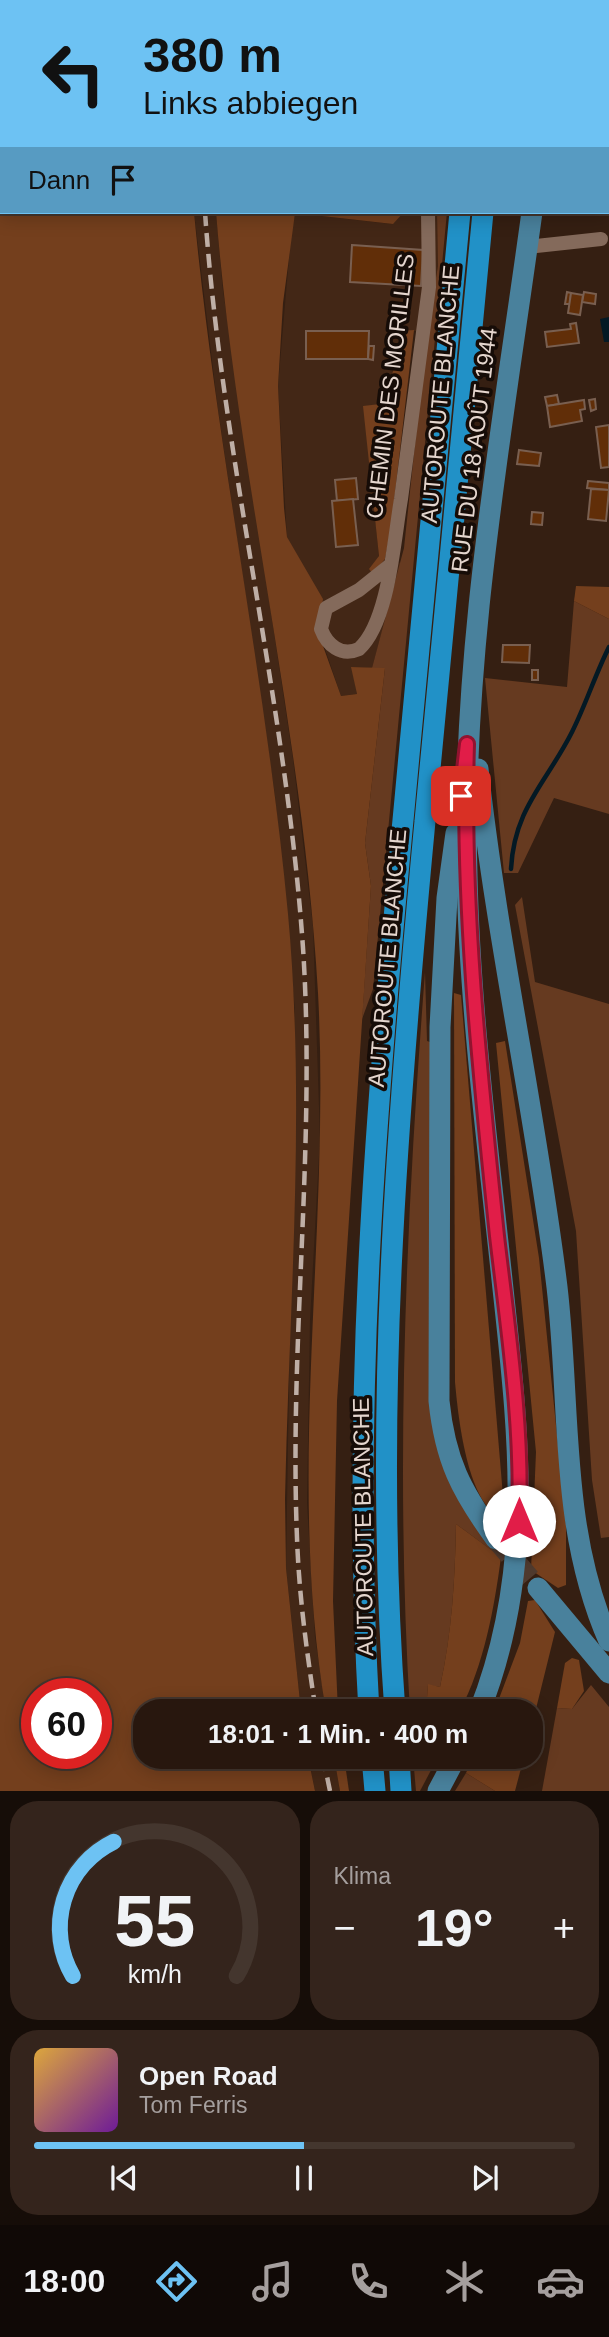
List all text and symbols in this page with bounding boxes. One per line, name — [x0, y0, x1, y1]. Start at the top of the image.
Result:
icon: left — [28, 28, 119, 119]
text: 380 m — [143, 28, 282, 82]
text: Links abbiegen — [143, 85, 358, 121]
icon: arrive — [104, 161, 142, 199]
text: Dann — [28, 165, 90, 195]
street label: CHEMIN DES MORILLES — [361, 252, 419, 520]
street label: AUTOROUTE BLANCHE — [416, 264, 464, 524]
street label: RUE DU 18 AOÛT 1944 — [445, 326, 502, 574]
pin — [431, 766, 491, 826]
icon: arrive — [442, 777, 480, 815]
street label: AUTOROUTE BLANCHE — [363, 828, 411, 1088]
street label: AUTOROUTE BLANCHE — [348, 1397, 378, 1657]
position arrow — [482, 1484, 556, 1558]
speed limit sign: 60 — [21, 1678, 112, 1769]
text: 18:01 · 1 Min. · 400 m — [208, 1719, 468, 1749]
text: Klima — [334, 1863, 391, 1889]
text: 55 — [114, 1881, 195, 1962]
text: 19° — [415, 1899, 494, 1957]
text: − — [334, 1907, 356, 1949]
text: + — [553, 1907, 575, 1949]
text: km/h — [128, 1960, 182, 1988]
text: Open Road — [139, 2061, 278, 2091]
text: Tom Ferris — [139, 2092, 248, 2118]
icon: previous — [105, 2159, 143, 2197]
icon: pause — [285, 2159, 323, 2197]
icon: next — [466, 2159, 504, 2197]
icon: directions — [152, 2257, 201, 2306]
icon: music — [248, 2257, 297, 2306]
icon: phone — [344, 2257, 393, 2306]
icon: climate — [440, 2257, 489, 2306]
icon: car — [536, 2257, 585, 2306]
text: 18:00 — [24, 2263, 105, 2299]

